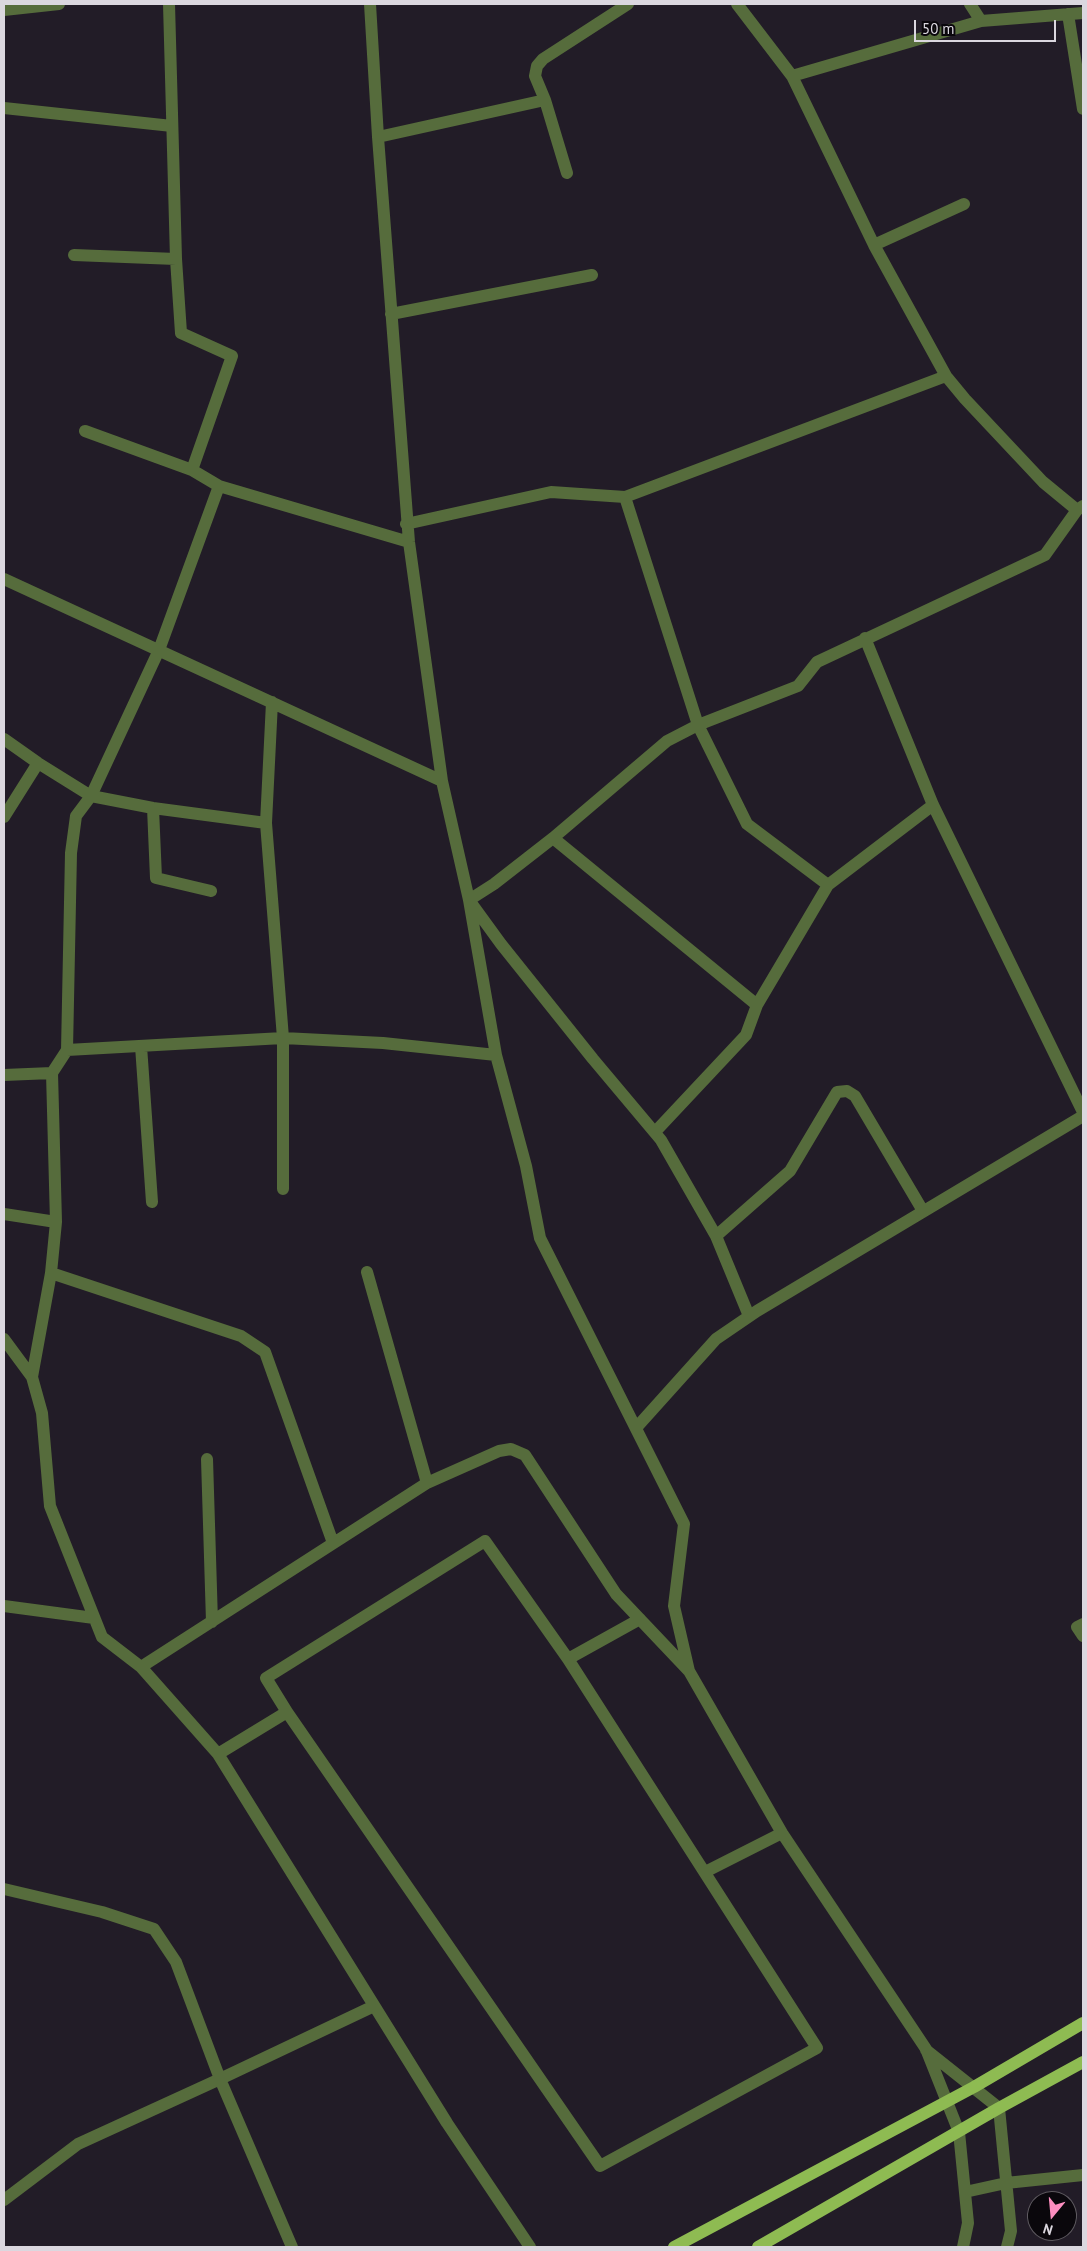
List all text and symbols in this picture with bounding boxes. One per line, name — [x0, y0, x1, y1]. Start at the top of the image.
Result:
scale bar — [917, 10, 1060, 42]
text: 50 m — [922, 19, 955, 38]
north arrow — [1027, 2191, 1077, 2241]
text: N — [1041, 2219, 1055, 2239]

